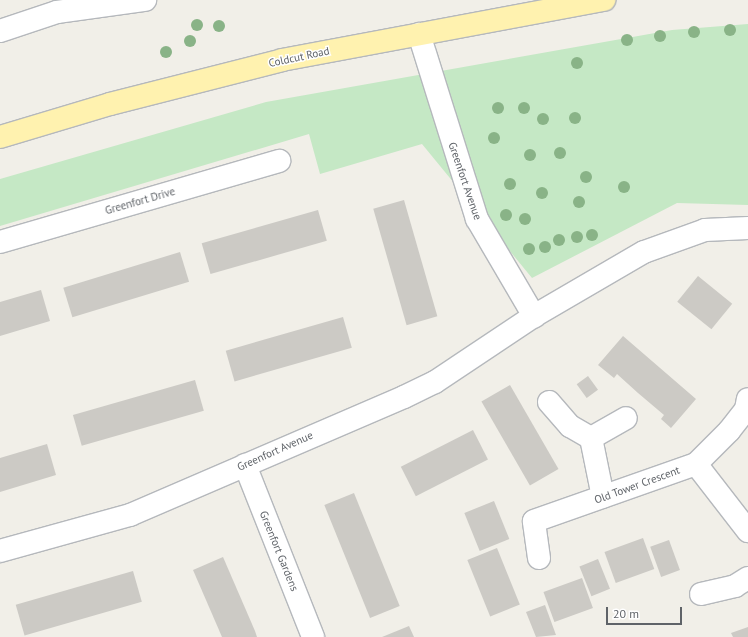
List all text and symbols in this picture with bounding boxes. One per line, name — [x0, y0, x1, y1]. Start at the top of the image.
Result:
street label: Coldcut Road — [267, 44, 331, 70]
street label: Greenfort Avenue — [445, 140, 485, 222]
street label: Greenfort Drive — [103, 185, 177, 217]
street label: Greenfort Avenue — [235, 428, 315, 474]
street label: Old Tower Crescent — [592, 463, 682, 507]
street label: Greenfort Gardens — [257, 509, 301, 593]
scale bar — [608, 599, 684, 625]
text: 20 m — [613, 606, 639, 621]

